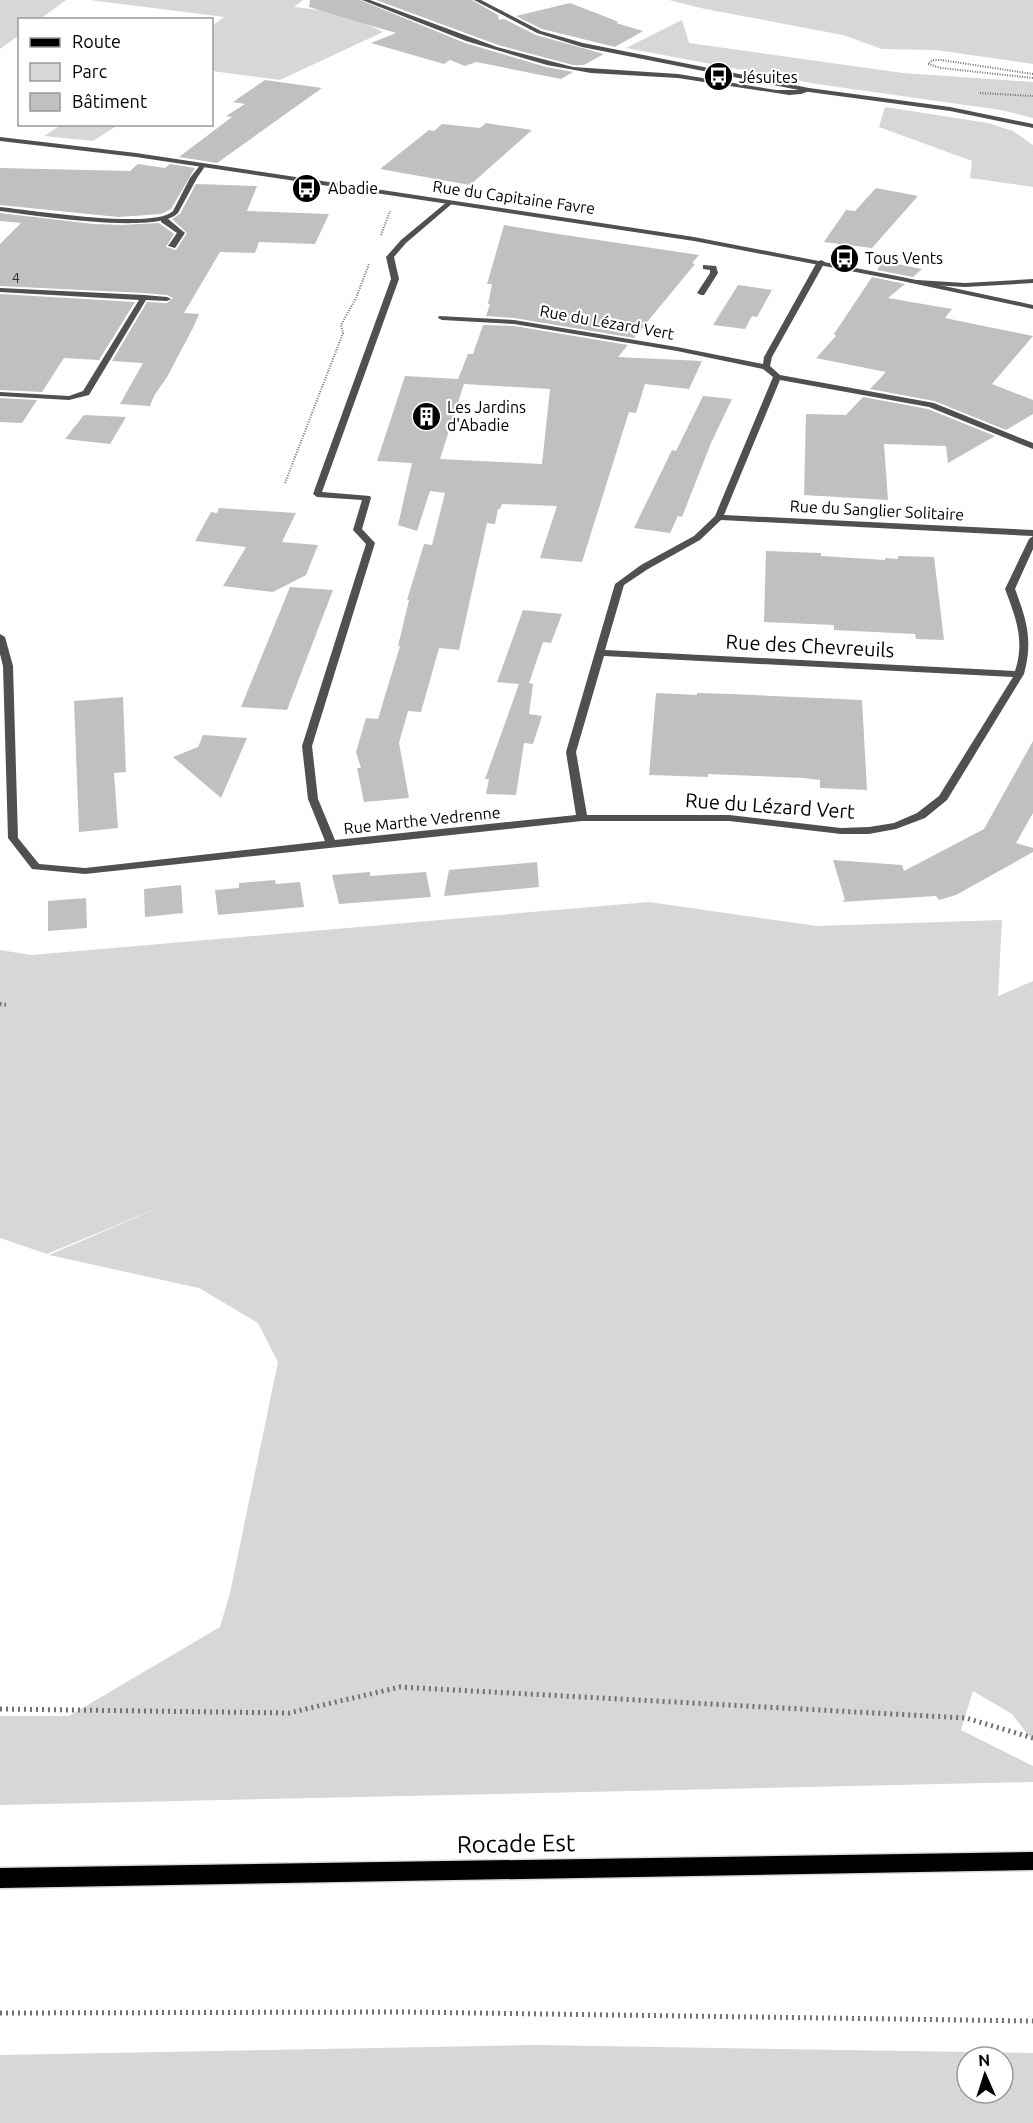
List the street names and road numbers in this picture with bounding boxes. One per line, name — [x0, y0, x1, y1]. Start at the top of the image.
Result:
street label: Rue du Capitaine Favre — [432, 177, 596, 217]
street label: Rue du Lézard Vert — [538, 301, 676, 343]
street label: Rue du Sanglier Solitaire — [789, 496, 965, 524]
street label: Rue des Chevreuils — [725, 630, 895, 661]
street label: Rue du Lézard Vert — [684, 788, 856, 823]
street label: Rue Marthe Vedrenne — [343, 803, 501, 837]
street label: Rocade Est — [457, 1829, 576, 1858]

